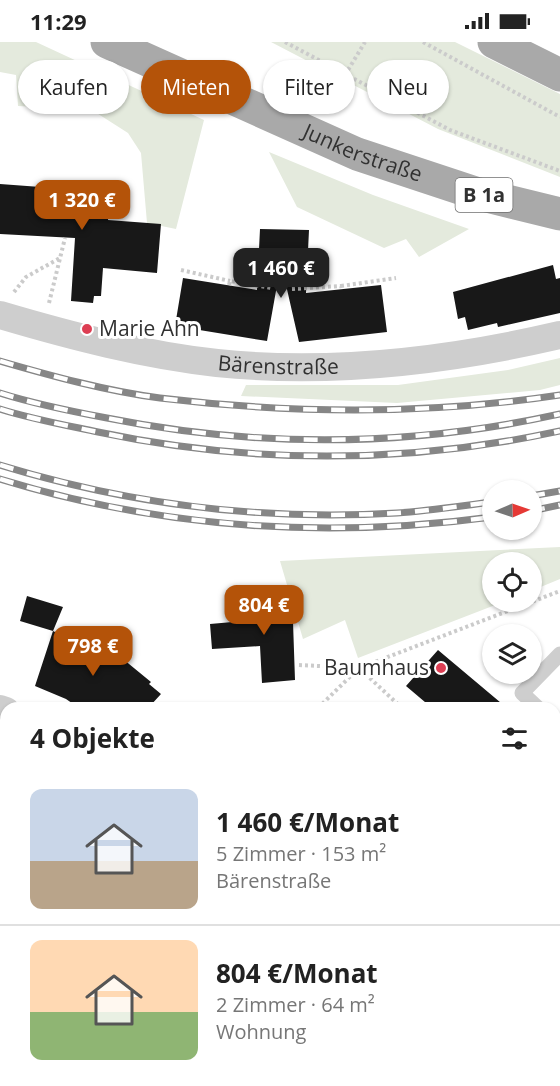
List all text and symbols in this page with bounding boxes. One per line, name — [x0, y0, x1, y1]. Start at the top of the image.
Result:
text: 11:29 — [30, 6, 87, 36]
chip: Kaufen — [18, 60, 129, 114]
chip: Mieten — [141, 60, 251, 114]
chip: Filter — [263, 60, 355, 114]
chip: Neu — [367, 60, 449, 114]
street label: Junkerstraße — [297, 116, 426, 188]
road number: B 1a — [456, 178, 512, 212]
pin: 1 320 € — [27, 180, 137, 231]
text: 1 320 € — [48, 186, 116, 213]
pin: 1 460 € — [226, 248, 336, 299]
text: 1 460 € — [247, 254, 315, 281]
place label: Marie Ahn — [99, 314, 200, 342]
marker: Marie Ahn — [80, 322, 94, 336]
street label: Bärenstraße — [217, 348, 339, 380]
north arrow — [482, 480, 542, 540]
map controls — [482, 480, 542, 684]
button: locate — [482, 552, 542, 612]
pin: 804 € — [222, 585, 306, 636]
text: 804 € — [239, 591, 289, 618]
button: layers — [482, 624, 542, 684]
pin: 798 € — [51, 626, 135, 677]
text: 798 € — [68, 632, 118, 659]
place label: Baumhaus — [324, 653, 429, 681]
marker: Baumhaus — [434, 661, 448, 675]
text: 4 Objekte — [30, 720, 155, 756]
icon: filters — [498, 722, 531, 755]
text: 1 460 €/Monat — [216, 804, 399, 840]
icon: home — [78, 813, 150, 885]
text: 5 Zimmer · 153 m² — [216, 840, 386, 867]
text: Bärenstraße — [216, 867, 331, 894]
text: 804 €/Monat — [216, 955, 378, 991]
icon: home — [78, 964, 150, 1036]
text: 2 Zimmer · 64 m² — [216, 991, 375, 1018]
text: Wohnung — [216, 1018, 306, 1045]

